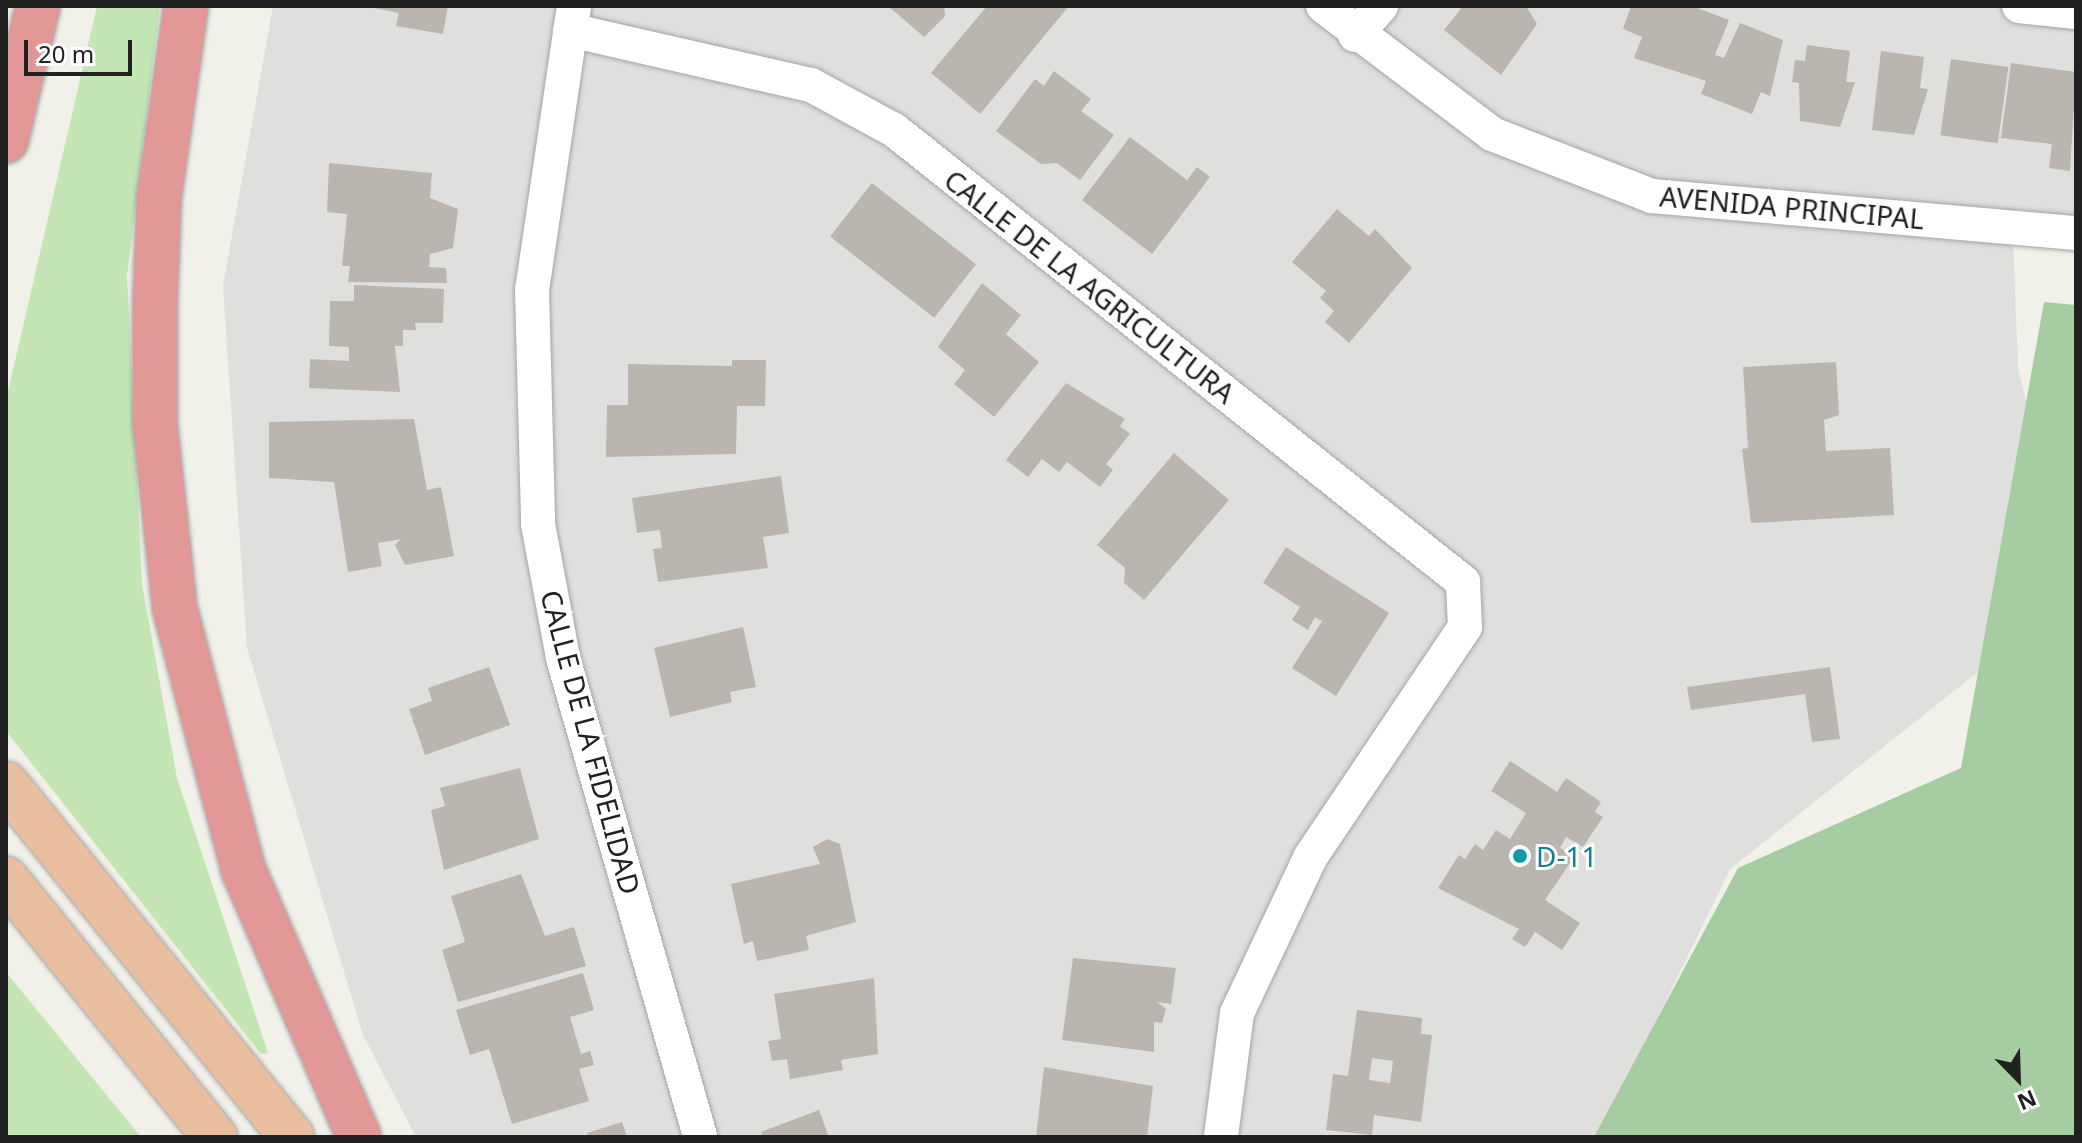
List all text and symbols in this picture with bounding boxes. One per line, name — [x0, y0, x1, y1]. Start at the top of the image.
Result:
scale bar — [28, 24, 136, 74]
text: 20 m — [38, 37, 94, 70]
street label: CALLE DE LA AGRICULTURA — [938, 162, 1242, 410]
street label: AVENIDA PRINCIPAL — [1658, 179, 1926, 235]
street label: CALLE DE LA FIDELIDAD — [534, 586, 648, 898]
place label: D-11 — [1536, 839, 1597, 873]
marker: D-11 — [1511, 847, 1529, 865]
north arrow — [1978, 1039, 2058, 1119]
text: N — [2013, 1084, 2041, 1118]

